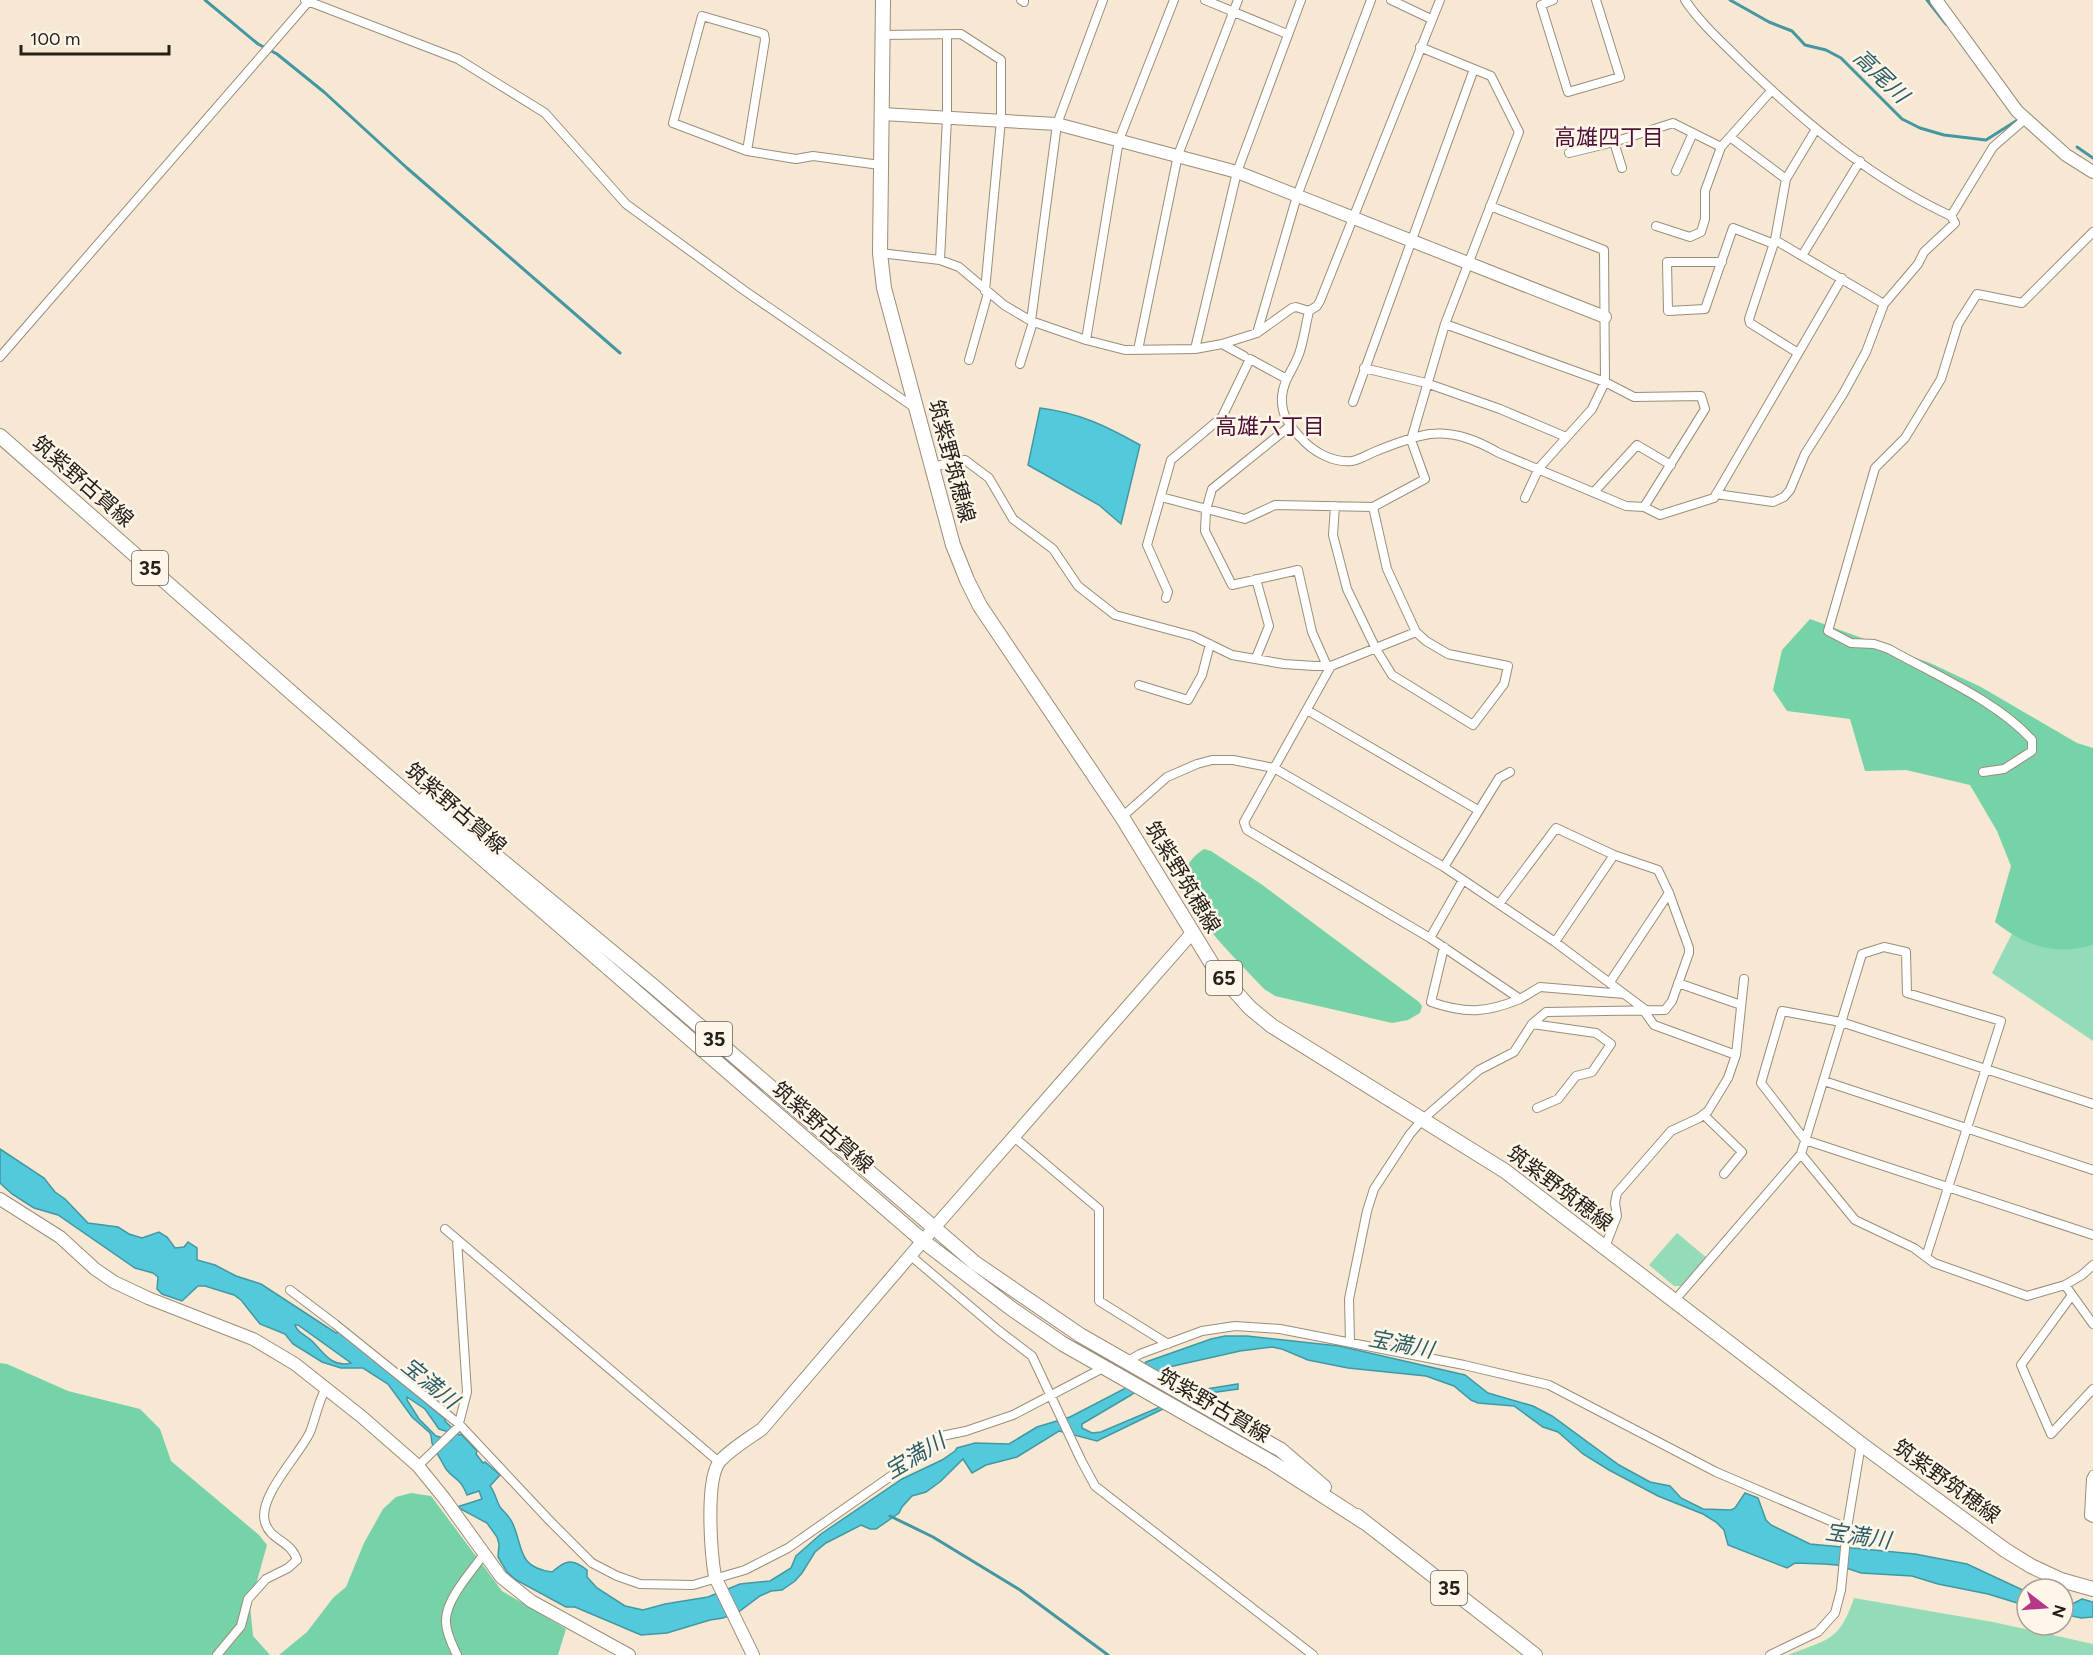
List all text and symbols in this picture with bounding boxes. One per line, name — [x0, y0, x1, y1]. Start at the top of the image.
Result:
scale bar — [21, 18, 170, 56]
text: 100 m — [30, 28, 80, 50]
water label: 高尾川 — [1848, 43, 1916, 110]
district label: 高雄四丁目 — [1554, 124, 1664, 151]
street label: 筑紫野筑穂線 — [924, 397, 980, 525]
district label: 高雄六丁目 — [1215, 413, 1325, 440]
street label: 筑紫野古賀線 — [27, 430, 139, 532]
road number: 35 — [132, 551, 168, 585]
street label: 筑紫野古賀線 — [400, 757, 512, 859]
street label: 筑紫野筑穂線 — [1140, 817, 1226, 937]
road number: 65 — [1206, 961, 1242, 995]
road number: 35 — [696, 1022, 732, 1056]
street label: 筑紫野古賀線 — [767, 1076, 879, 1178]
street label: 筑紫野筑穂線 — [1502, 1140, 1618, 1236]
water label: 宝満川 — [1366, 1324, 1438, 1364]
water label: 宝満川 — [396, 1352, 466, 1416]
street label: 筑紫野古賀線 — [1153, 1363, 1275, 1447]
water label: 宝満川 — [880, 1426, 952, 1485]
street label: 筑紫野筑穂線 — [1889, 1434, 2005, 1528]
water label: 宝満川 — [1823, 1518, 1895, 1554]
road number: 35 — [1431, 1571, 1467, 1605]
north arrow — [2015, 1577, 2075, 1637]
text: N — [2048, 1603, 2070, 1620]

